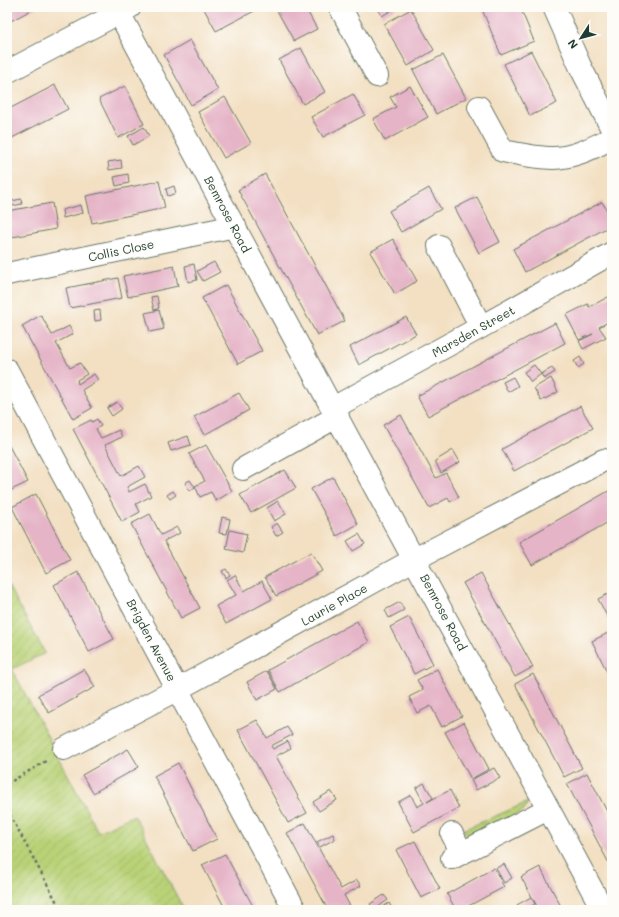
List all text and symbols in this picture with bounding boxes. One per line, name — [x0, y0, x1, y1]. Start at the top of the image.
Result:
north arrow — [561, 18, 601, 58]
text: N — [564, 36, 581, 52]
street label: Bemrose Road — [201, 173, 255, 255]
street label: Collis Close — [87, 235, 155, 265]
street label: Marsden Street — [429, 302, 517, 360]
street label: Bemrose Road — [417, 571, 471, 653]
street label: Laurie Place — [298, 579, 370, 629]
street label: Brigden Avenue — [124, 596, 180, 684]

